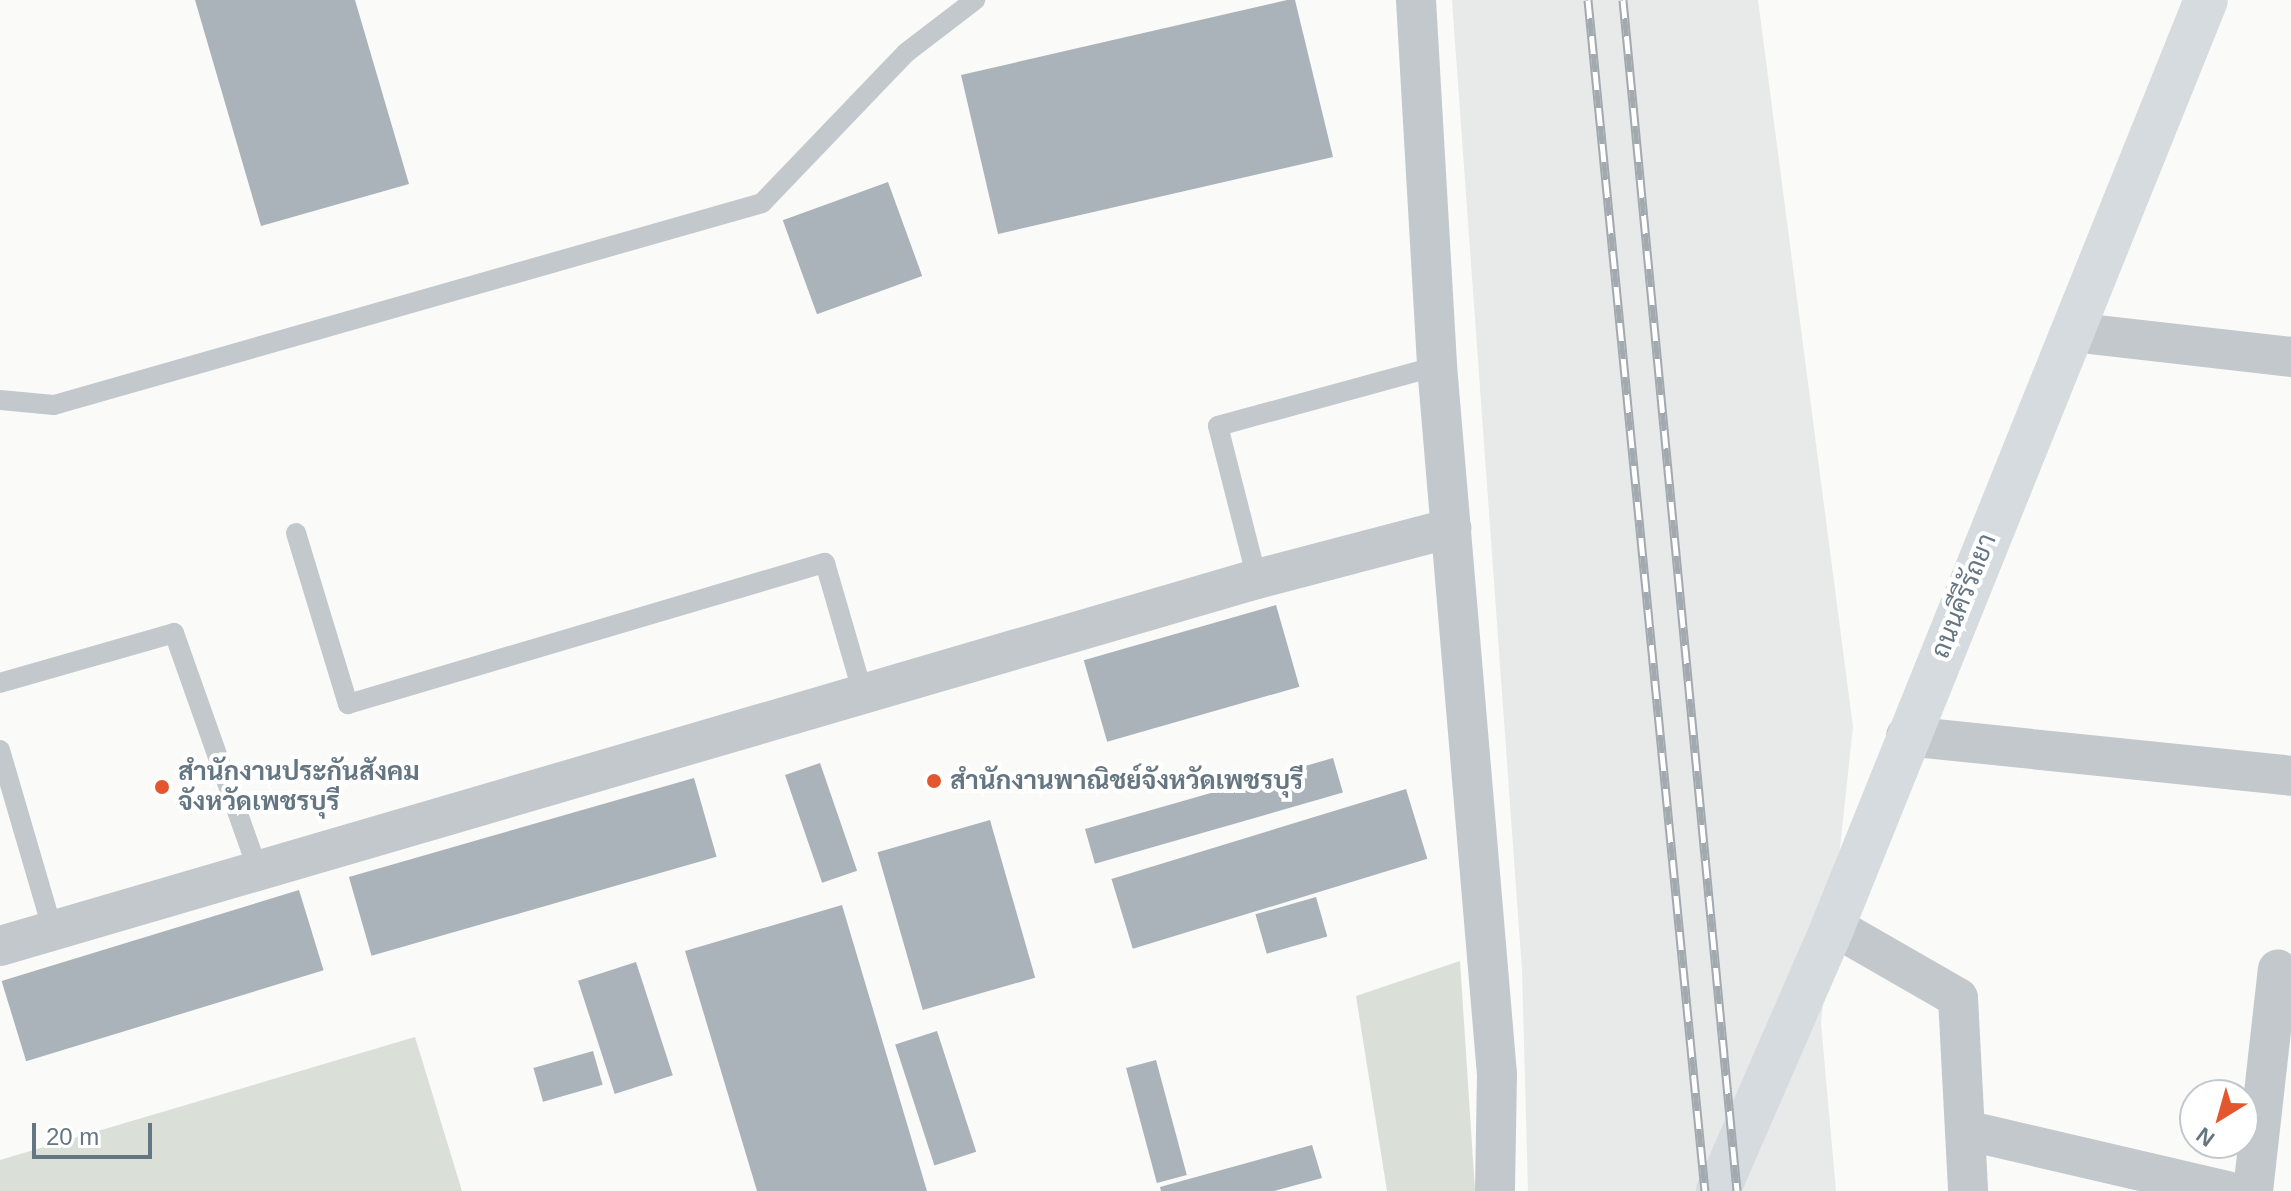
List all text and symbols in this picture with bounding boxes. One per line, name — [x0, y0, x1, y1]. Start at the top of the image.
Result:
street label: ถนนคีรีรัถยา — [1925, 529, 2003, 663]
place label: สำนักงานประกันสังคม จังหวัดเพชรบุรี — [178, 756, 420, 818]
place label: สำนักงานพาณิชย์จังหวัดเพชรบุรี — [950, 765, 1303, 797]
marker: สำนักงานพาณิชย์จังหวัดเพชรบุรี — [925, 772, 943, 790]
marker: สำนักงานประกันสังคม จังหวัดเพชรบุรี — [153, 778, 171, 796]
north arrow — [2179, 1079, 2259, 1159]
scale bar — [36, 1107, 156, 1157]
text: N — [2192, 1122, 2219, 1152]
text: 20 m — [46, 1123, 99, 1150]

